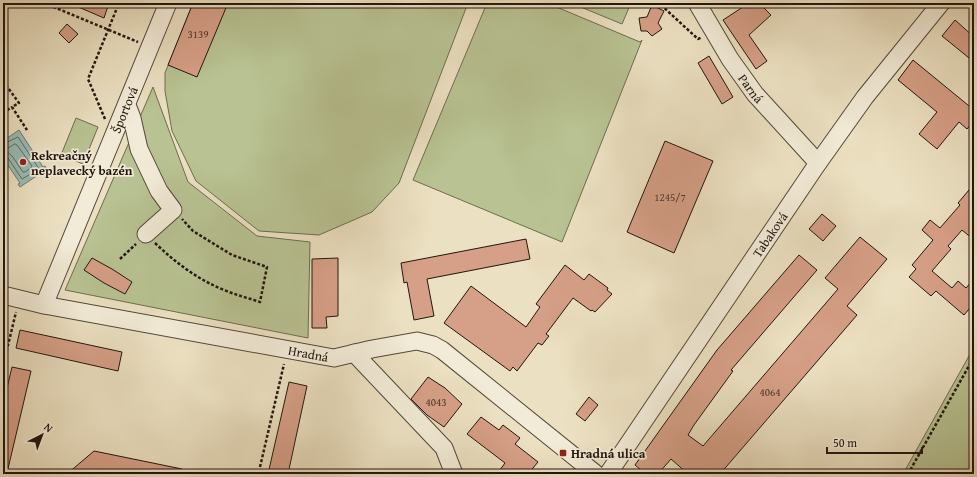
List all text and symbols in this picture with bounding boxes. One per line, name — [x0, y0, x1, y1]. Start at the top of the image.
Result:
house number: 3139 — [187, 26, 209, 42]
street label: Parná — [733, 70, 768, 108]
street label: Športová — [107, 83, 143, 136]
place label: Rekreačný neplavecký bazén — [31, 146, 133, 180]
marker: Rekreačný neplavecký bazén — [18, 157, 28, 167]
house number: 1245/7 — [654, 189, 686, 205]
street label: Tabaková — [748, 208, 793, 261]
street label: Hradná — [287, 341, 331, 367]
house number: 4064 — [759, 384, 781, 400]
house number: 4043 — [425, 394, 447, 410]
north arrow — [22, 415, 62, 455]
text: N — [41, 419, 57, 436]
scale bar — [827, 429, 922, 455]
text: 50 m — [833, 434, 857, 451]
place label: Hradná ulica — [571, 444, 646, 463]
marker: Hradná ulica — [558, 448, 568, 458]

